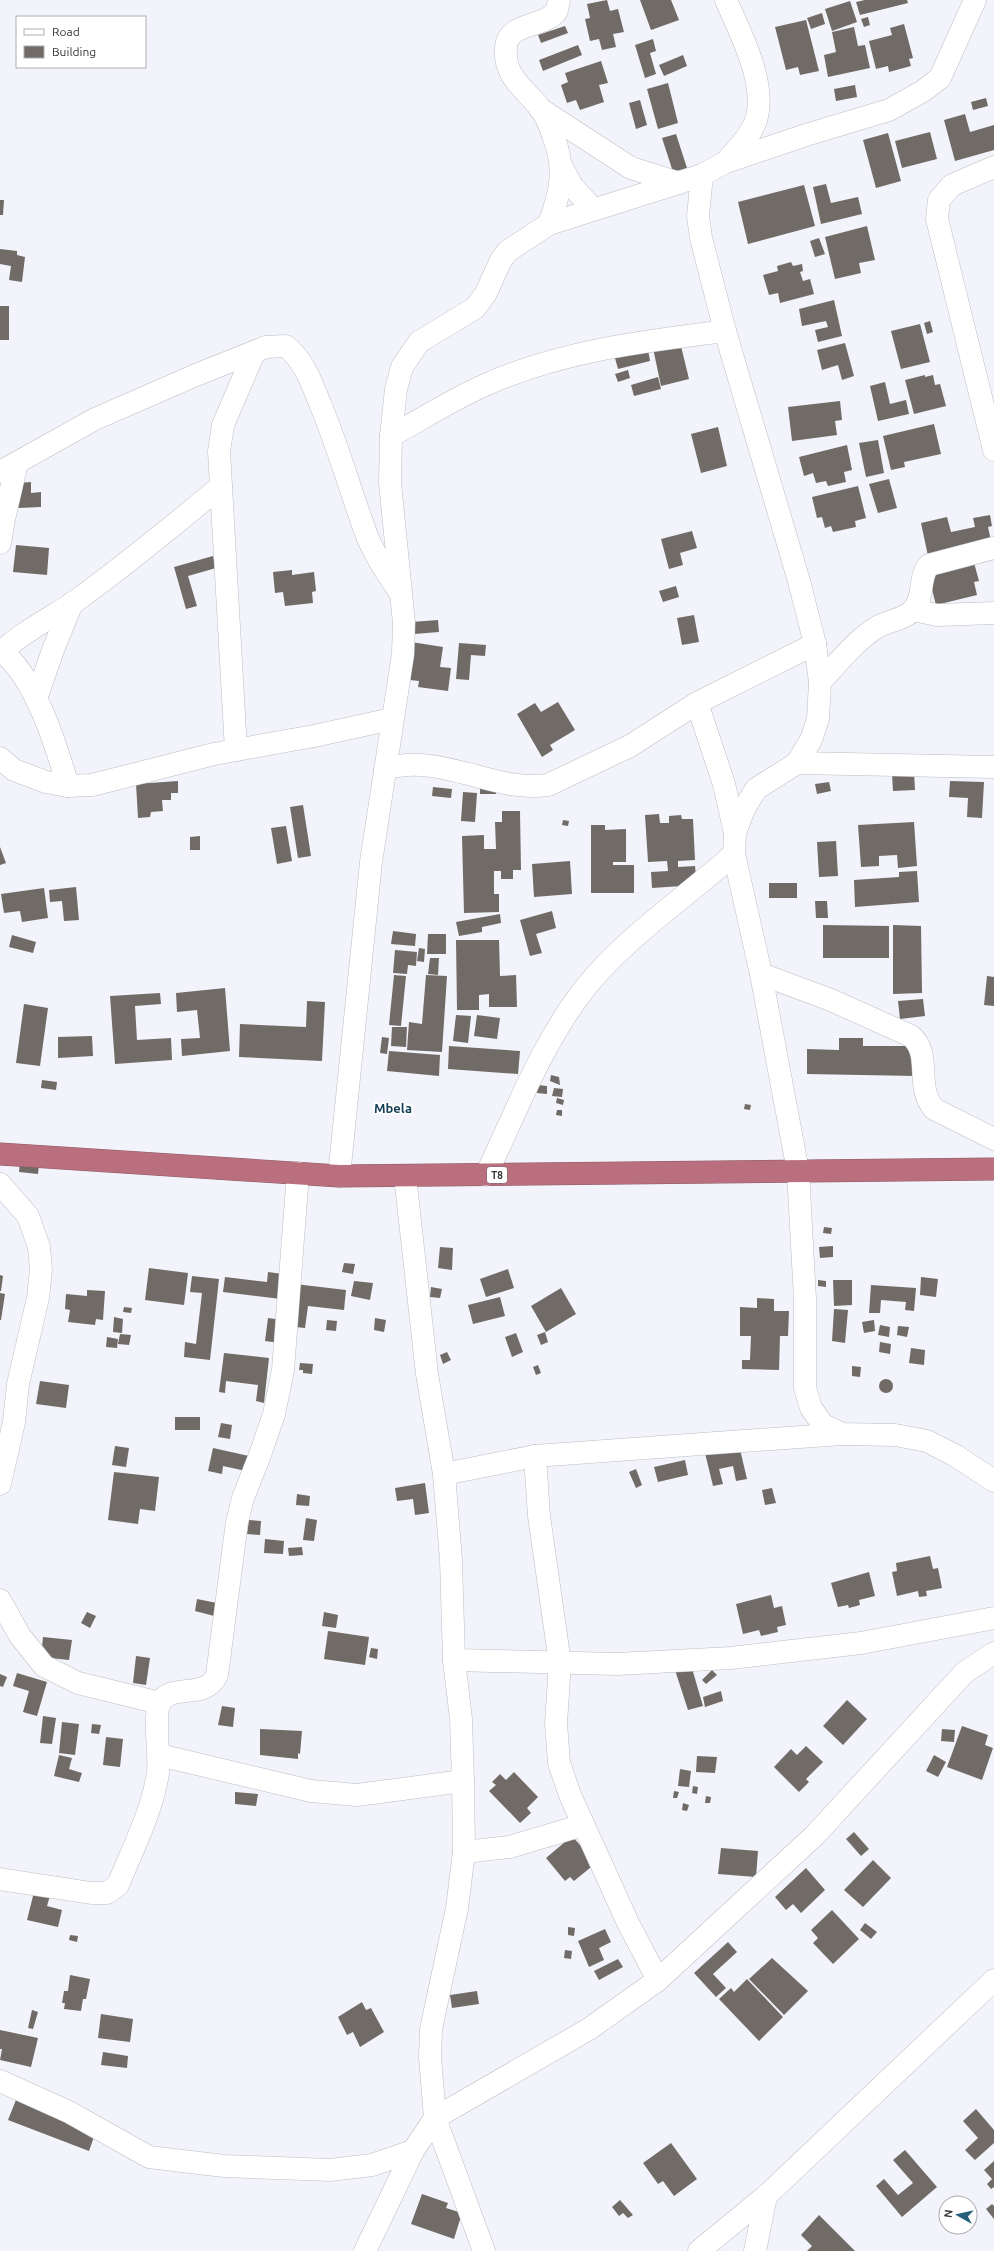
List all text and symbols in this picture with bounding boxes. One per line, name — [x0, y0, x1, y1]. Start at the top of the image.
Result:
legend — [16, 16, 146, 68]
text: Road — [52, 25, 80, 38]
text: Building — [52, 45, 96, 58]
district label: Mbela — [374, 1101, 412, 1115]
road number: T8 — [487, 1167, 507, 1183]
north arrow — [938, 2195, 978, 2235]
text: N — [942, 2209, 955, 2219]

